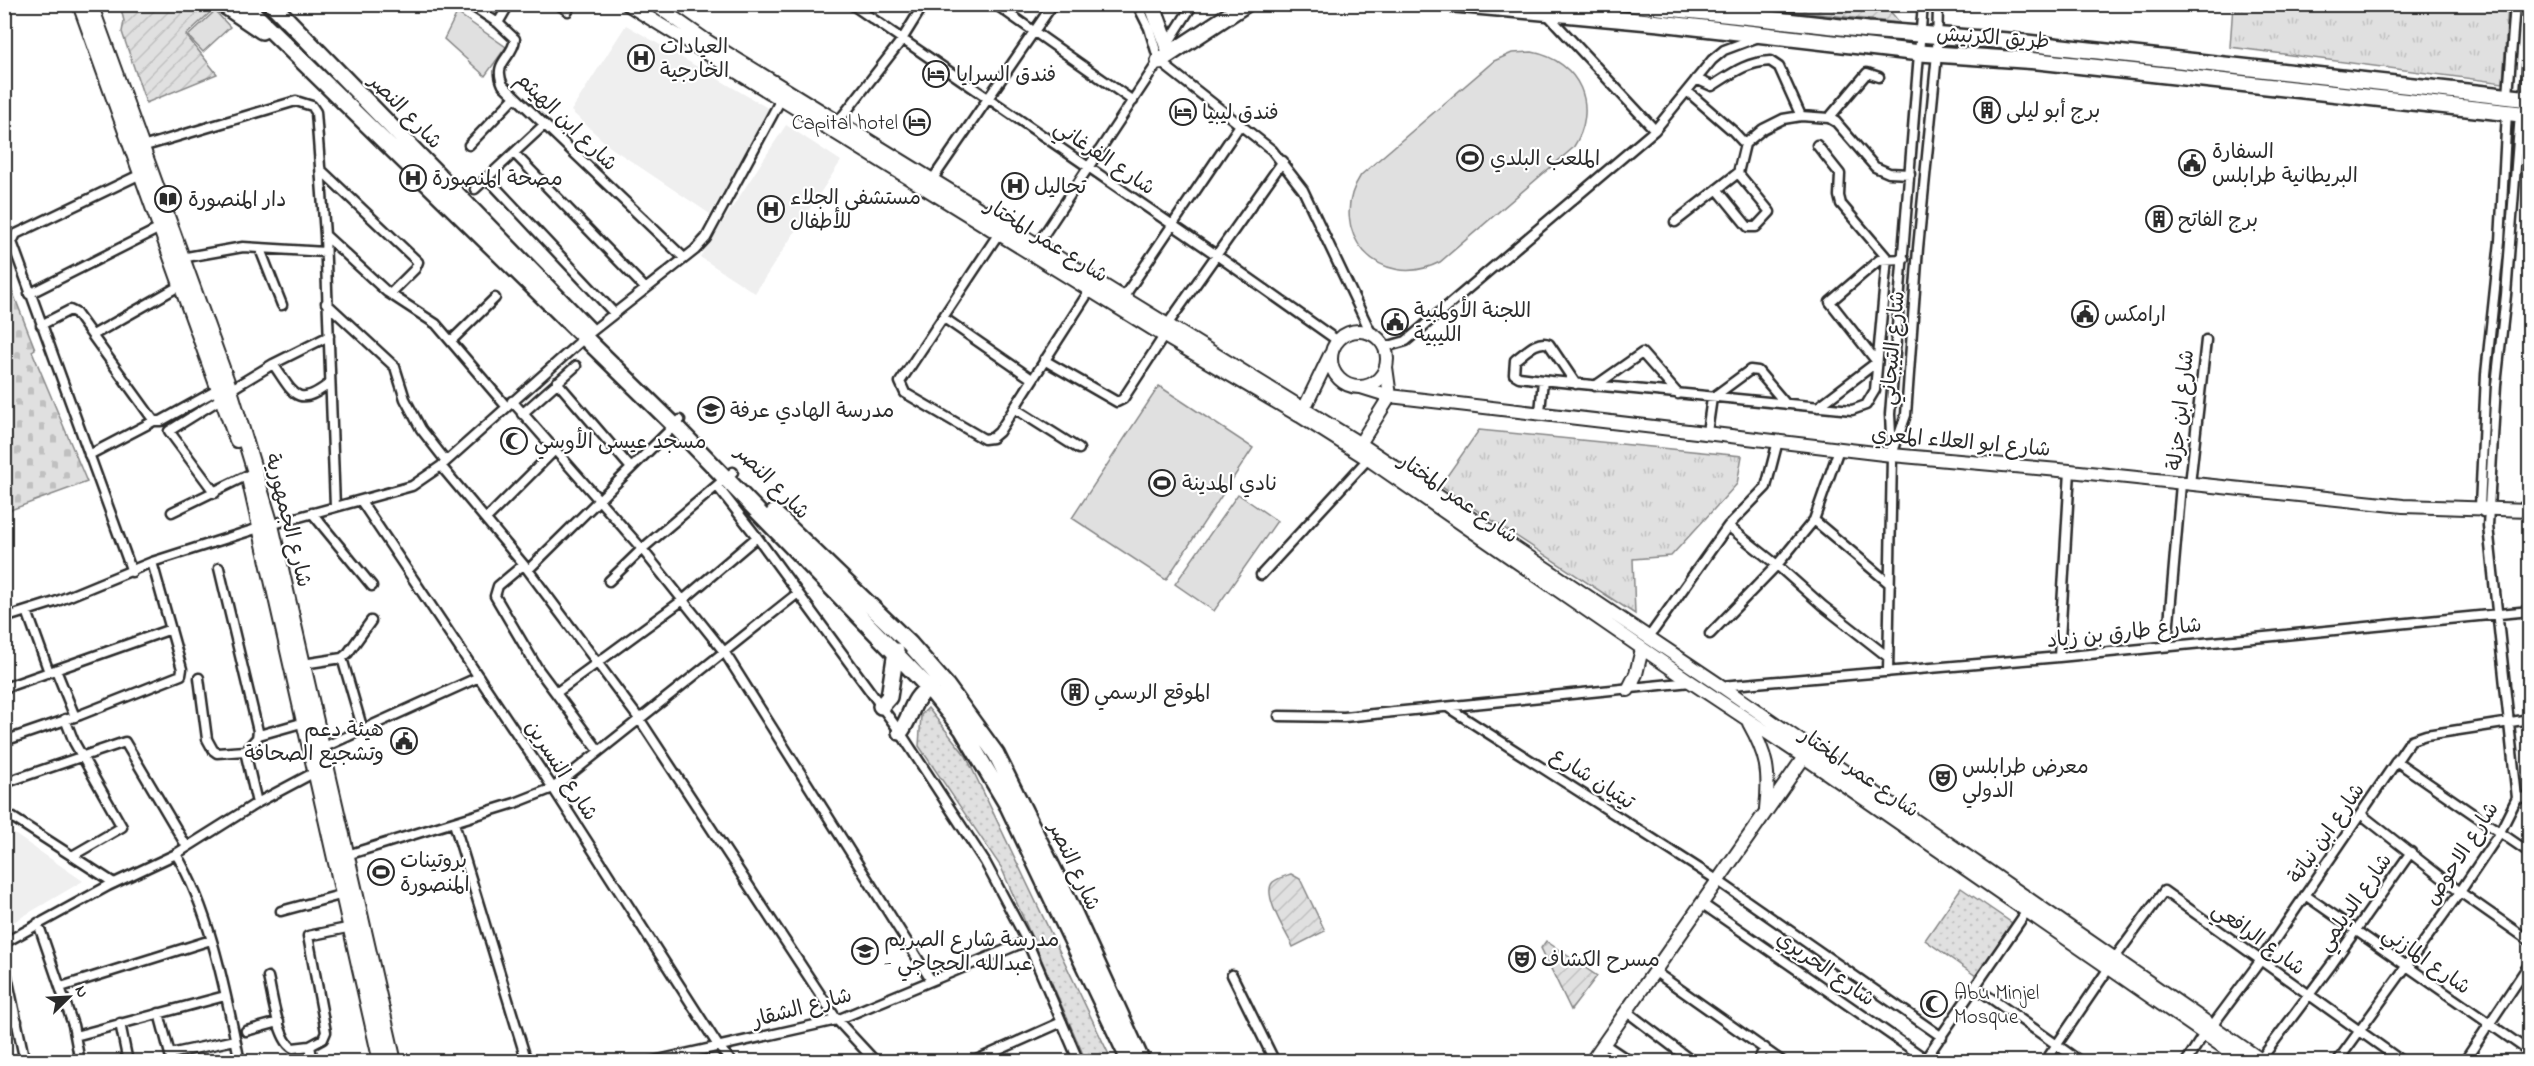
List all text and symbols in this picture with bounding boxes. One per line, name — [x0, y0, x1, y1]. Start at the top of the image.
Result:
street label: طريق الكرنيش — [1935, 20, 2050, 58]
place label: العيادات الخارجية — [660, 33, 729, 87]
hospital icon: العيادات الخارجية — [626, 43, 656, 73]
hotel icon: فندق السرايا — [921, 59, 951, 89]
place label: فندق السرايا — [956, 61, 1056, 91]
street label: شارع ابن الهيثم — [508, 66, 623, 179]
street label: شارع النصر — [360, 67, 448, 157]
building icon: برج أبو ليلى — [1972, 95, 2002, 125]
hotel icon: فندق ليبيا — [1168, 97, 1198, 127]
place label: برج أبو ليلى — [2006, 97, 2100, 127]
place label: فندق ليبيا — [1202, 99, 1279, 129]
hotel icon: Capital hotel — [902, 107, 932, 137]
place label: Capital hotel — [792, 109, 898, 139]
street label: شارع الفرغاني — [1046, 114, 1160, 205]
place label: السفارة البريطانية طرابلس — [2212, 138, 2358, 192]
sports icon: الملعب البلدي — [1455, 143, 1485, 173]
place label: الملعب البلدي — [1490, 145, 1600, 175]
public building icon: السفارة البريطانية طرابلس — [2177, 148, 2207, 178]
hospital icon: مصحة المنصورة — [398, 163, 428, 193]
place label: مصحة المنصورة — [432, 165, 563, 195]
hospital icon: تحاليل — [1000, 171, 1030, 201]
place label: تحاليل — [1034, 173, 1087, 203]
library icon: دار المنصورة — [153, 184, 183, 214]
place label: مستشفى الجلاء للأطفال — [790, 184, 921, 238]
place label: دار المنصورة — [188, 186, 286, 216]
street label: شارع عمر المختار — [977, 191, 1113, 291]
hospital icon: مستشفى الجلاء للأطفال — [756, 194, 786, 224]
building icon: برج الفاتح — [2144, 204, 2174, 234]
place label: برج الفاتح — [2178, 206, 2258, 236]
street label: شارع التيجاني — [1874, 290, 1916, 407]
place label: اللجنة الأولمبية الليبية — [1414, 296, 1531, 351]
public building icon: ارامكس — [2070, 299, 2100, 329]
place label: ارامكس — [2104, 301, 2166, 331]
public building icon: اللجنة الأولمبية الليبية — [1380, 307, 1410, 337]
street label: شارع ابن جزلة — [2161, 348, 2203, 472]
school or university icon: مدرسة الهادي عرفة — [696, 395, 726, 425]
place label: مدرسة الهادي عرفة — [730, 397, 894, 427]
street label: شارع ابو العلاء المعري — [1870, 420, 2052, 466]
mosque icon: مسجد عيسى الأوسي — [499, 426, 529, 456]
place label: مسجد عيسى الأوسي — [534, 427, 707, 460]
street label: شارع النصر — [726, 438, 816, 527]
street label: شارع عمر المختار — [1390, 446, 1524, 552]
street label: شارع الجمهورية — [256, 450, 318, 591]
sports icon: نادي المدينة — [1147, 468, 1177, 498]
place label: نادي المدينة — [1182, 470, 1277, 500]
street label: شارع طارق بن زياد — [2045, 611, 2203, 657]
building icon: الموقع الرسمي — [1060, 677, 1090, 707]
place label: الموقع الرسمي — [1094, 679, 1210, 711]
street label: شارع النسرين — [516, 715, 604, 827]
place label: هيئة دعم وتشجيع الصحافة — [244, 716, 384, 770]
street label: شارع عمر المختار — [1791, 720, 1925, 826]
public building icon: هيئة دعم وتشجيع الصحافة — [389, 726, 419, 756]
street label: تيتيان شارع — [1544, 741, 1641, 819]
place label: معرض طرابلس الدولي — [1962, 753, 2089, 809]
theatre icon: معرض طرابلس الدولي — [1928, 763, 1958, 793]
street label: شارع ابن نباتة — [2282, 778, 2373, 891]
street label: شارع الاحوص — [2418, 797, 2507, 912]
street label: شارع النصر — [1039, 816, 1107, 916]
place label: بروتينات المنصورة — [400, 847, 470, 901]
street label: شارع الديلمي — [2311, 848, 2402, 959]
sports icon: بروتينات المنصورة — [366, 857, 396, 887]
street label: شارع الرافعي — [2204, 895, 2311, 985]
street label: شارع المازني — [2374, 920, 2476, 1005]
street label: شارع الحريري — [1769, 925, 1880, 1015]
place label: مدرسة شارع الصريم - عبدالله الحجاجي — [884, 926, 1059, 982]
school or university icon: مدرسة شارع الصريم - عبدالله الحجاجي — [850, 936, 880, 966]
theatre icon: مسرح الكشاف — [1507, 944, 1537, 974]
place label: مسرح الكشاف — [1541, 946, 1660, 976]
north arrow — [39, 967, 99, 1027]
place label: Abu Minjel Mosque — [1954, 979, 2039, 1033]
street label: شارع الشقار — [748, 981, 856, 1037]
text: N — [68, 982, 94, 1002]
mosque icon: Abu Minjel Mosque — [1919, 989, 1949, 1019]

